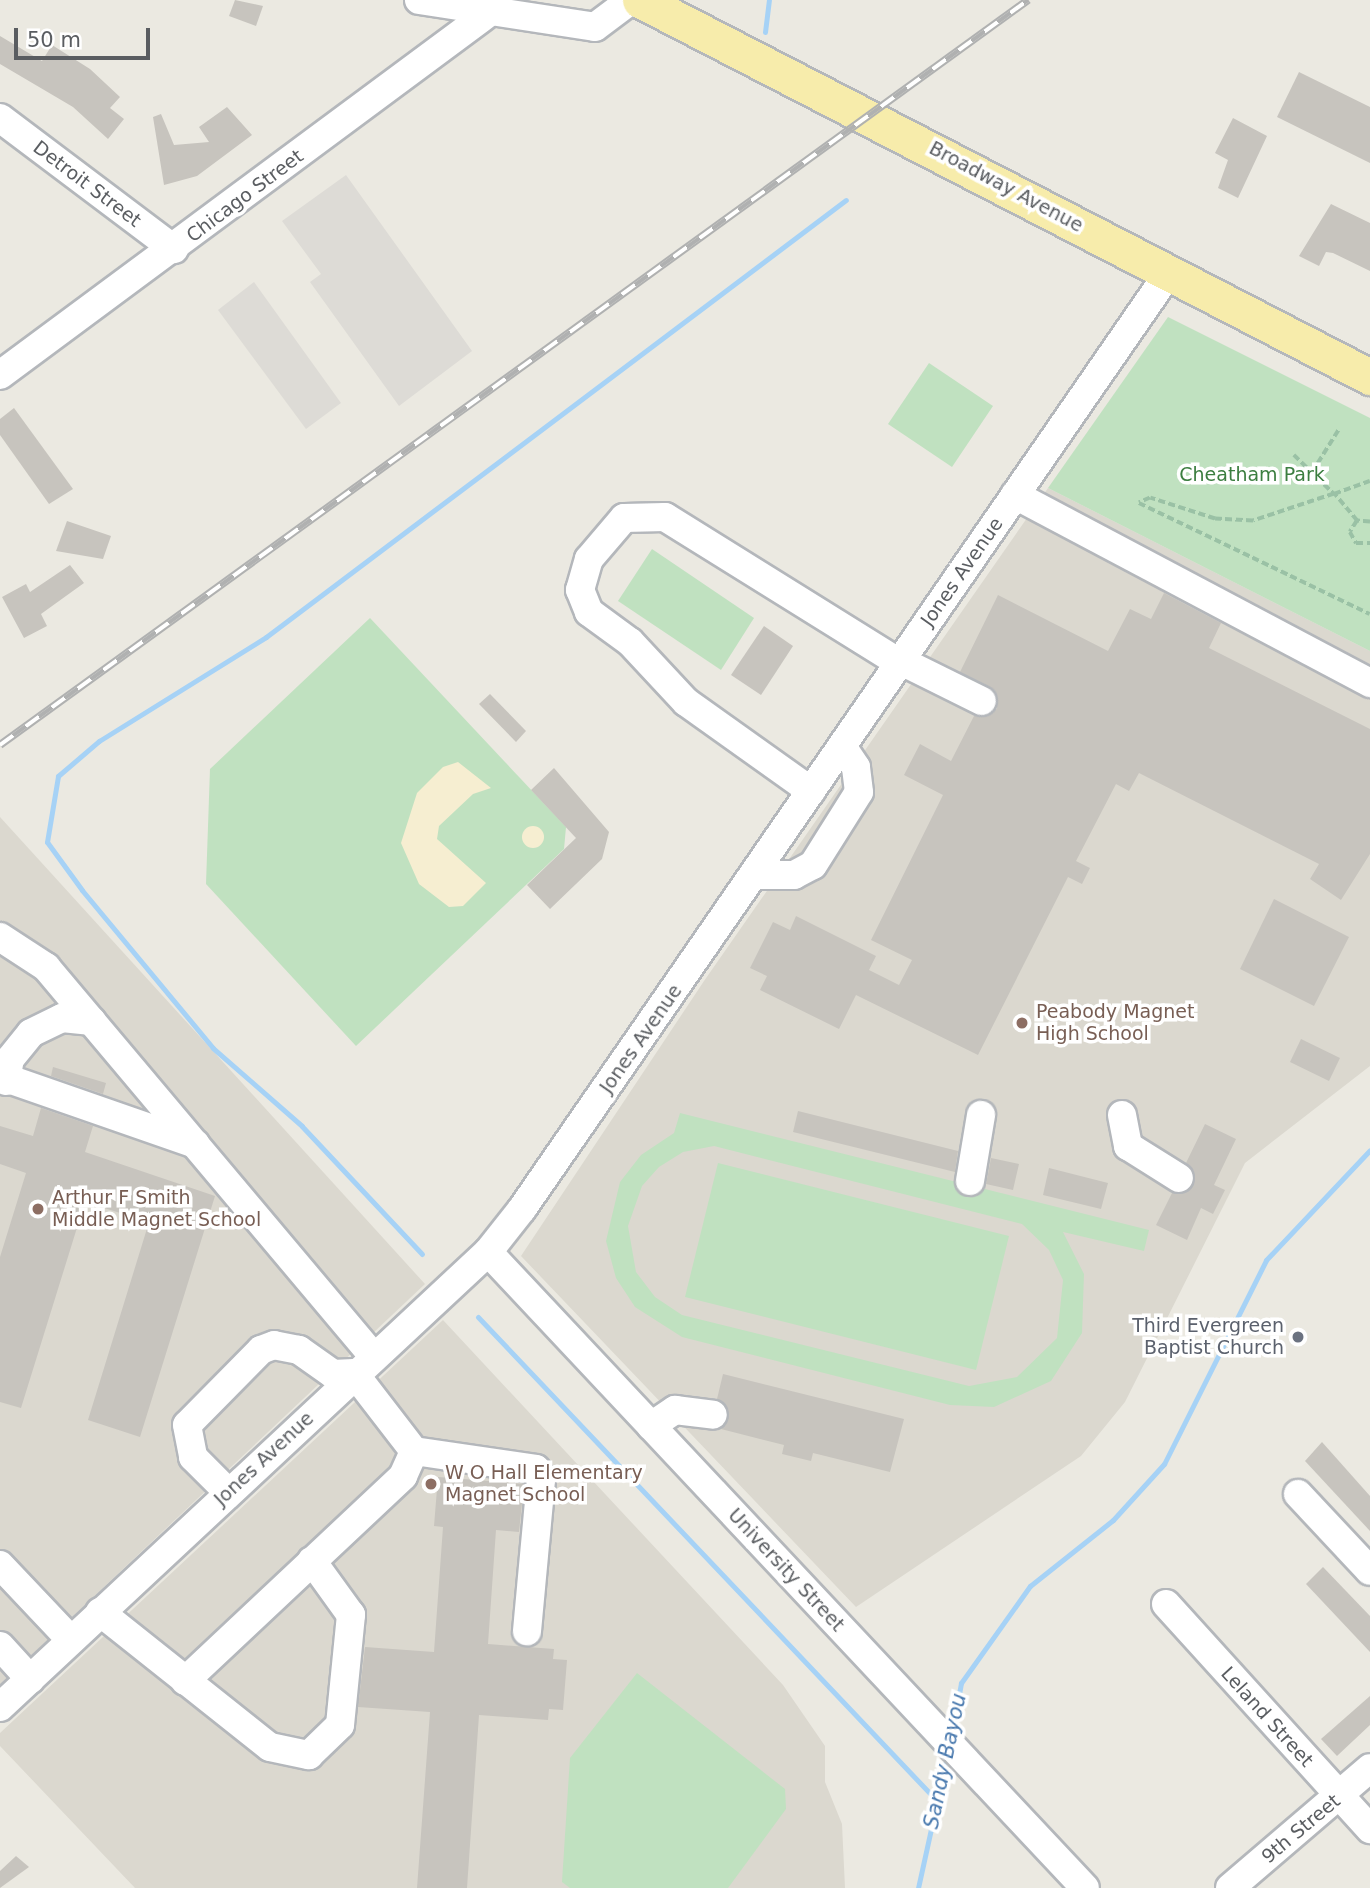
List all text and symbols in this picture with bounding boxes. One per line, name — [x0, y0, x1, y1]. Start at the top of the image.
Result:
scale bar — [18, 14, 154, 58]
text: 50 m — [27, 28, 81, 52]
street label: Detroit Street — [29, 136, 145, 232]
street label: Broadway Avenue — [925, 137, 1087, 237]
street label: Chicago Street — [182, 145, 308, 247]
park label: Cheatham Park — [1179, 464, 1325, 486]
street label: Jones Avenue — [916, 513, 1008, 631]
street label: Jones Avenue — [595, 980, 687, 1098]
place label: Peabody Magnet High School — [1036, 1001, 1194, 1045]
marker: Peabody Magnet High School — [1014, 1015, 1030, 1031]
place label: Arthur F Smith Middle Magnet School — [52, 1187, 261, 1231]
marker: Arthur F Smith Middle Magnet School — [30, 1201, 46, 1217]
place label: Third Evergreen Baptist Church — [1132, 1315, 1284, 1359]
marker: Third Evergreen Baptist Church — [1290, 1329, 1306, 1345]
street label: Jones Avenue — [210, 1407, 318, 1511]
place label: W O Hall Elementary Magnet School — [445, 1462, 643, 1506]
marker: W O Hall Elementary Magnet School — [423, 1476, 439, 1492]
street label: University Street — [723, 1504, 849, 1636]
street label: Leland Street — [1216, 1662, 1318, 1772]
water label: Sandy Bayou — [918, 1691, 972, 1831]
street label: 9th Street — [1257, 1790, 1345, 1868]

